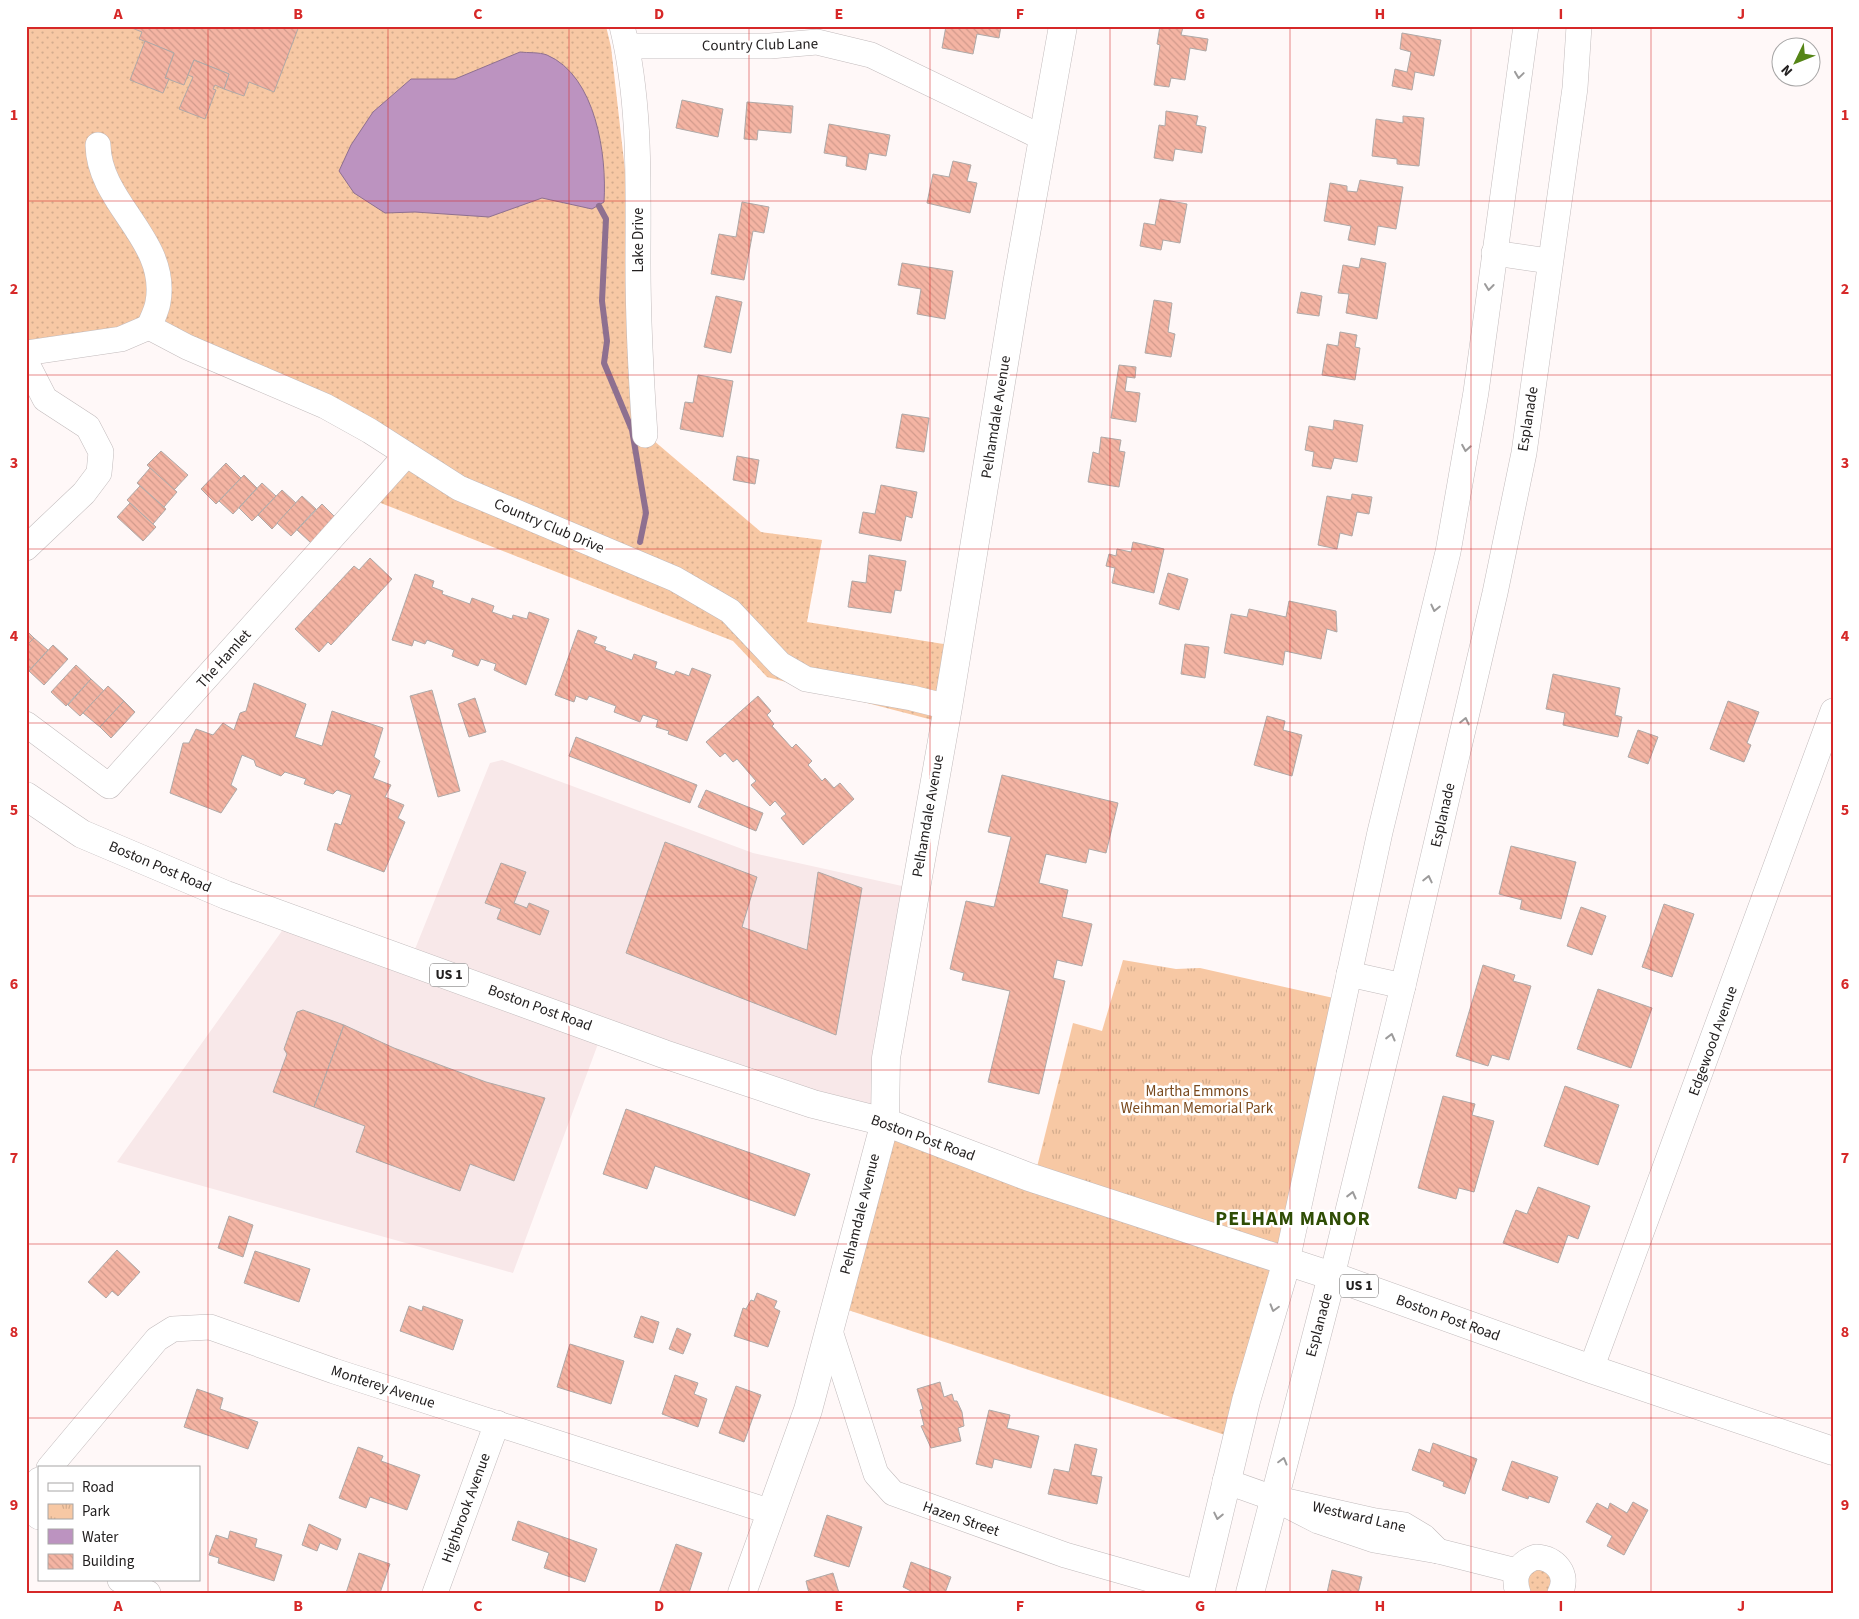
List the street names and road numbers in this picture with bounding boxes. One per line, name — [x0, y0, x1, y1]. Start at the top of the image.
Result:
street label: Country Club Lane — [702, 33, 818, 57]
street label: Lake Drive — [628, 208, 649, 272]
street label: Pelhamdale Avenue — [976, 354, 1016, 480]
street label: Esplanade — [1513, 385, 1543, 453]
street label: Country Club Drive — [491, 493, 607, 559]
street label: The Hamlet — [192, 625, 256, 693]
street label: Pelhamdale Avenue — [907, 753, 949, 879]
street label: Esplanade — [1425, 781, 1461, 849]
street label: Boston Post Road — [105, 836, 215, 898]
road number: US 1 — [430, 964, 468, 986]
street label: Boston Post Road — [485, 979, 595, 1037]
street label: Edgewood Avenue — [1683, 983, 1743, 1099]
street label: Boston Post Road — [868, 1109, 978, 1167]
street label: Pelhamdale Avenue — [835, 1151, 885, 1277]
road number: US 1 — [1340, 1274, 1378, 1298]
street label: Boston Post Road — [1393, 1289, 1503, 1347]
street label: Esplanade — [1300, 1291, 1338, 1359]
street label: Monterey Avenue — [328, 1360, 438, 1414]
street label: Highbrook Avenue — [436, 1450, 496, 1566]
street label: Hazen Street — [920, 1496, 1002, 1542]
street label: Westward Lane — [1310, 1496, 1408, 1538]

